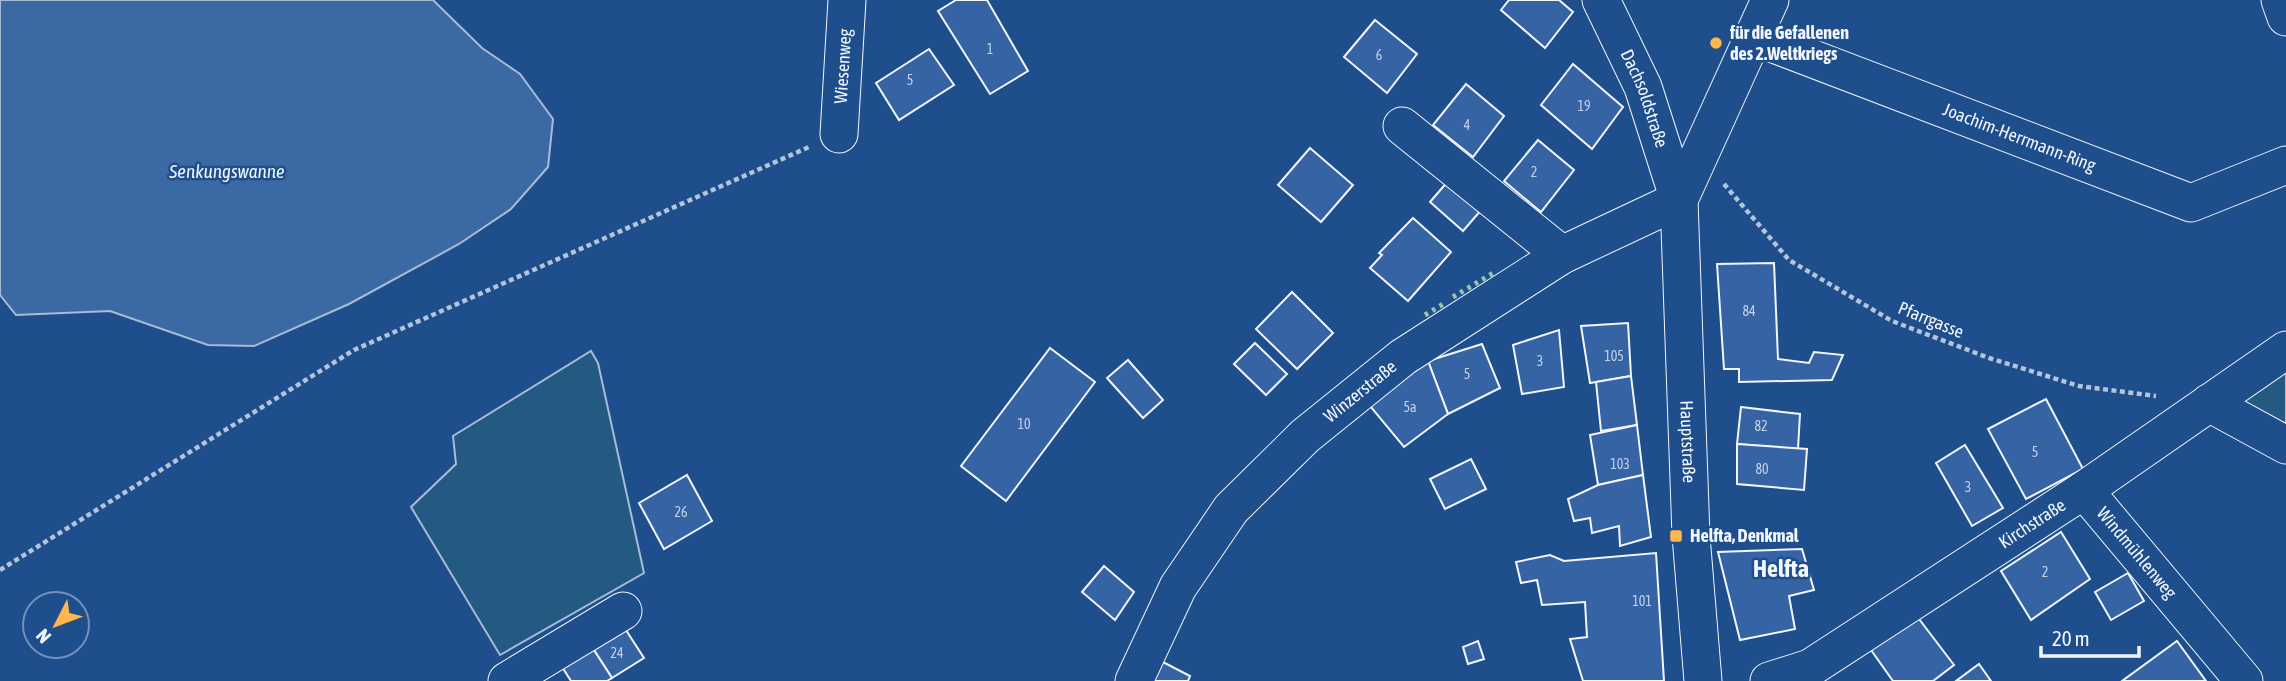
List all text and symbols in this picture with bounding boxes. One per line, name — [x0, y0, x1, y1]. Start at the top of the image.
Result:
place label: für die Gefallenen des 2.Weltkriegs — [1729, 22, 1849, 64]
street label: Wiesenweg — [830, 28, 855, 104]
marker: für die Gefallenen des 2.Weltkriegs — [1708, 35, 1724, 51]
house number: 1 — [987, 41, 993, 57]
street label: Dachsoldstraße — [1616, 46, 1673, 150]
house number: 6 — [1376, 47, 1383, 63]
house number: 5 — [907, 72, 913, 88]
house number: 19 — [1577, 98, 1591, 114]
street label: Joachim-Herrmann-Ring — [1940, 98, 2099, 176]
house number: 4 — [1464, 117, 1471, 133]
water label: Senkungswanne — [168, 160, 285, 182]
house number: 2 — [1531, 164, 1537, 180]
street label: Pfarrgasse — [1895, 297, 1967, 342]
house number: 84 — [1742, 303, 1756, 319]
house number: 105 — [1604, 348, 1624, 364]
house number: 3 — [1537, 353, 1543, 369]
street label: Winzerstraße — [1319, 356, 1400, 427]
house number: 5 — [1464, 366, 1470, 382]
house number: 5a — [1403, 399, 1417, 415]
street label: Hauptstraße — [1676, 400, 1700, 483]
house number: 10 — [1017, 416, 1031, 432]
house number: 82 — [1754, 418, 1768, 434]
house number: 5 — [2032, 444, 2038, 460]
house number: 103 — [1610, 456, 1630, 472]
house number: 80 — [1755, 461, 1769, 477]
house number: 3 — [1965, 479, 1971, 495]
street label: Kirchstraße — [1995, 494, 2069, 553]
street label: Windmühlenweg — [2093, 503, 2182, 603]
house number: 26 — [674, 504, 688, 520]
place label: Helfta, Denkmal — [1690, 525, 1799, 546]
marker: Helfta, Denkmal — [1668, 528, 1684, 544]
district label: Helfta — [1753, 555, 1809, 582]
house number: 2 — [2042, 564, 2048, 580]
north arrow — [21, 590, 91, 660]
house number: 101 — [1632, 593, 1652, 609]
scale bar — [2041, 614, 2139, 658]
text: N — [31, 625, 55, 648]
text: 20 m — [2052, 626, 2090, 650]
house number: 24 — [610, 645, 624, 661]

